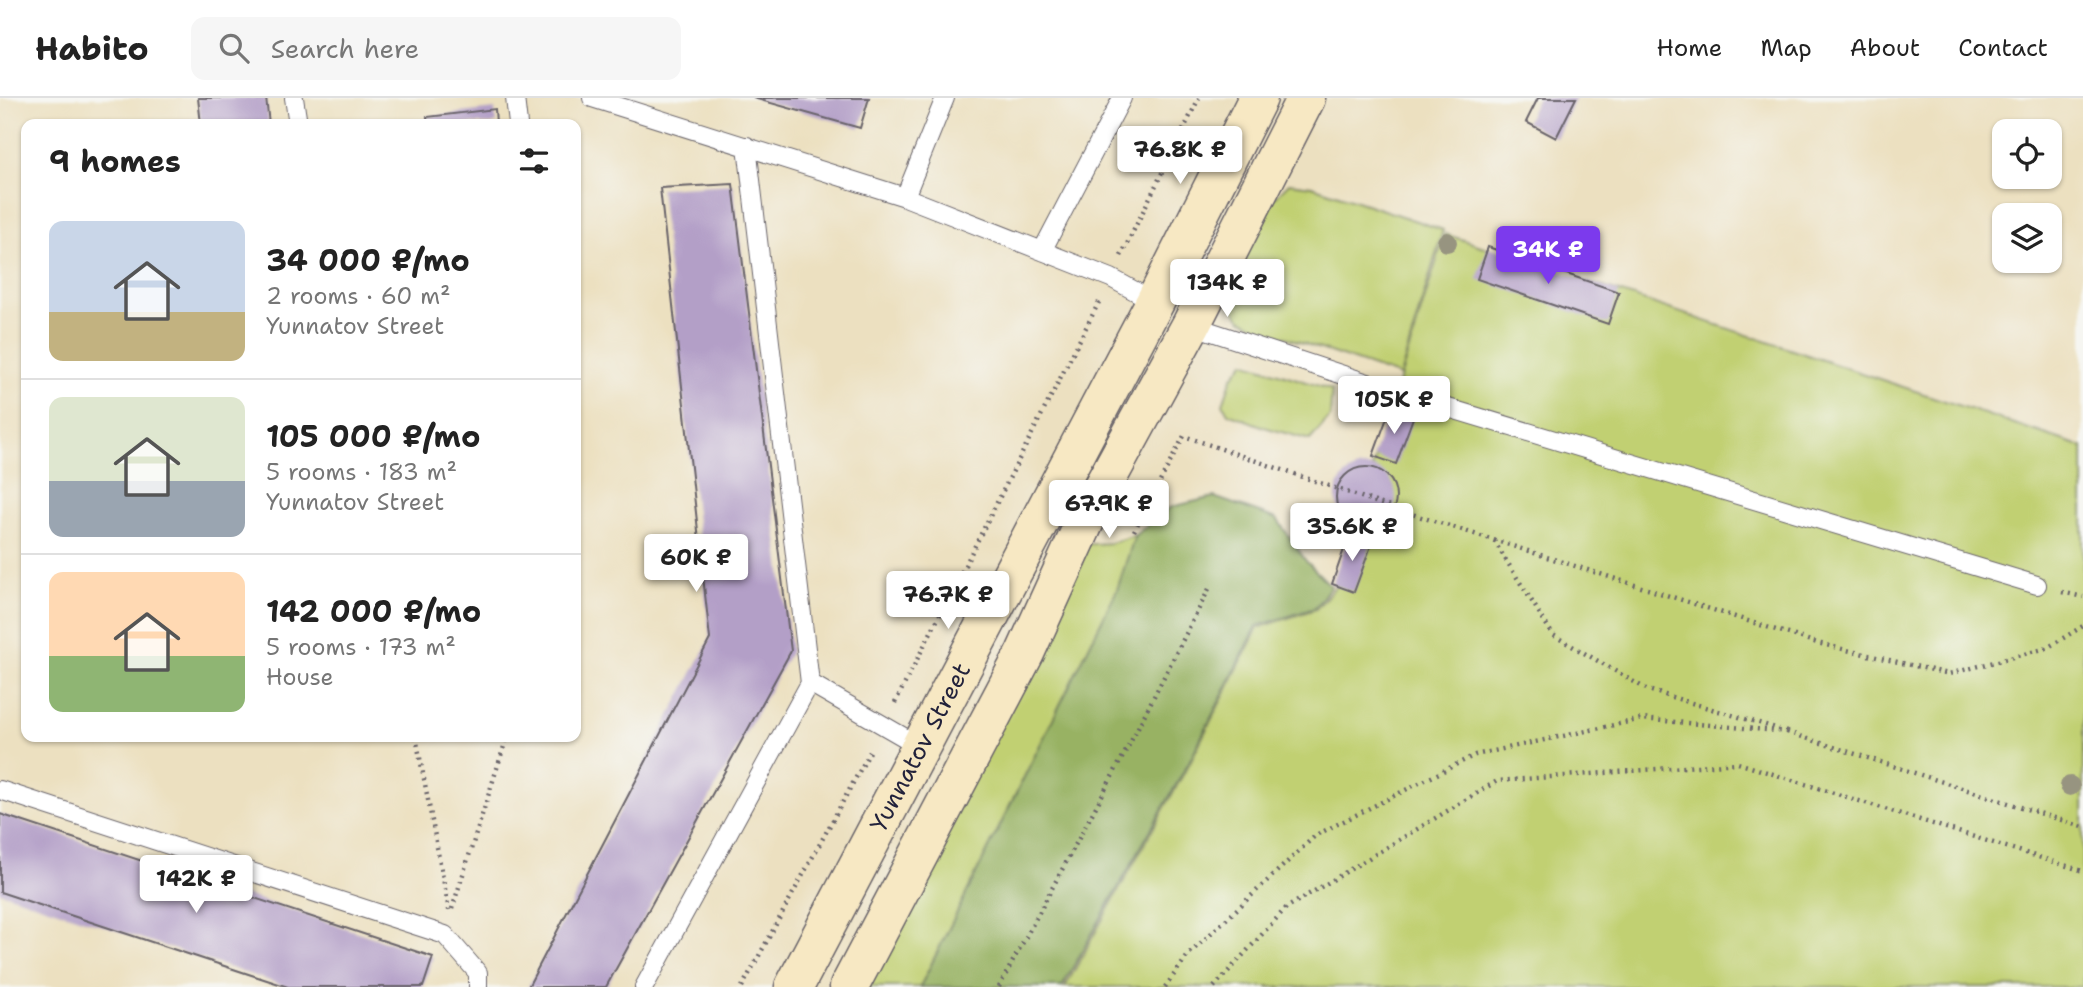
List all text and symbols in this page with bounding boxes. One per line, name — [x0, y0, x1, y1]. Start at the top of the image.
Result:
search box — [191, 17, 681, 80]
text: Habito — [35, 26, 149, 71]
icon: search — [215, 29, 253, 67]
text: Search here — [271, 31, 419, 66]
text: Home — [1656, 32, 1722, 64]
text: Map — [1760, 32, 1812, 64]
text: About — [1850, 32, 1920, 64]
text: Contact — [1958, 32, 2048, 64]
map controls — [1992, 119, 2062, 273]
button: locate — [1992, 119, 2062, 189]
pin: 76.8K ₽ — [1115, 126, 1245, 186]
text: 76.8K ₽ — [1133, 134, 1227, 164]
text: 9 homes — [49, 141, 181, 182]
icon: filters — [515, 142, 553, 180]
button: layers — [1992, 203, 2062, 273]
pin: 34K ₽ — [1499, 226, 1597, 286]
text: 34K ₽ — [1512, 234, 1584, 264]
text: 34 000 ₽/mo — [266, 240, 470, 281]
icon: home — [105, 249, 189, 333]
pin: 134K ₽ — [1170, 260, 1284, 319]
text: 134K ₽ — [1186, 267, 1268, 297]
text: 2 rooms · 60 m² — [266, 281, 451, 311]
text: Yunnatov Street — [266, 311, 444, 341]
pin: 105K ₽ — [1337, 376, 1451, 436]
text: 105K ₽ — [1354, 384, 1434, 414]
text: 105 000 ₽/mo — [266, 416, 480, 457]
icon: home — [105, 425, 189, 509]
text: 5 rooms · 183 m² — [266, 457, 457, 487]
pin: 67.9K ₽ — [1044, 480, 1174, 540]
text: Yunnatov Street — [266, 487, 444, 517]
text: 67.9K ₽ — [1065, 488, 1153, 518]
pin: 35.6K ₽ — [1287, 504, 1417, 563]
text: 35.6K ₽ — [1306, 511, 1398, 541]
pin: 60K ₽ — [647, 534, 745, 594]
text: 60K ₽ — [660, 542, 732, 572]
pin: 76.7K ₽ — [883, 572, 1013, 631]
text: 76.7K ₽ — [902, 579, 994, 609]
text: 142 000 ₽/mo — [266, 591, 481, 632]
icon: home — [105, 600, 189, 684]
text: 5 rooms · 173 m² — [266, 632, 456, 662]
street label: Yunnatov Street — [863, 657, 978, 837]
text: House — [266, 662, 334, 692]
pin: 142K ₽ — [139, 856, 253, 915]
text: 142K ₽ — [156, 863, 236, 893]

